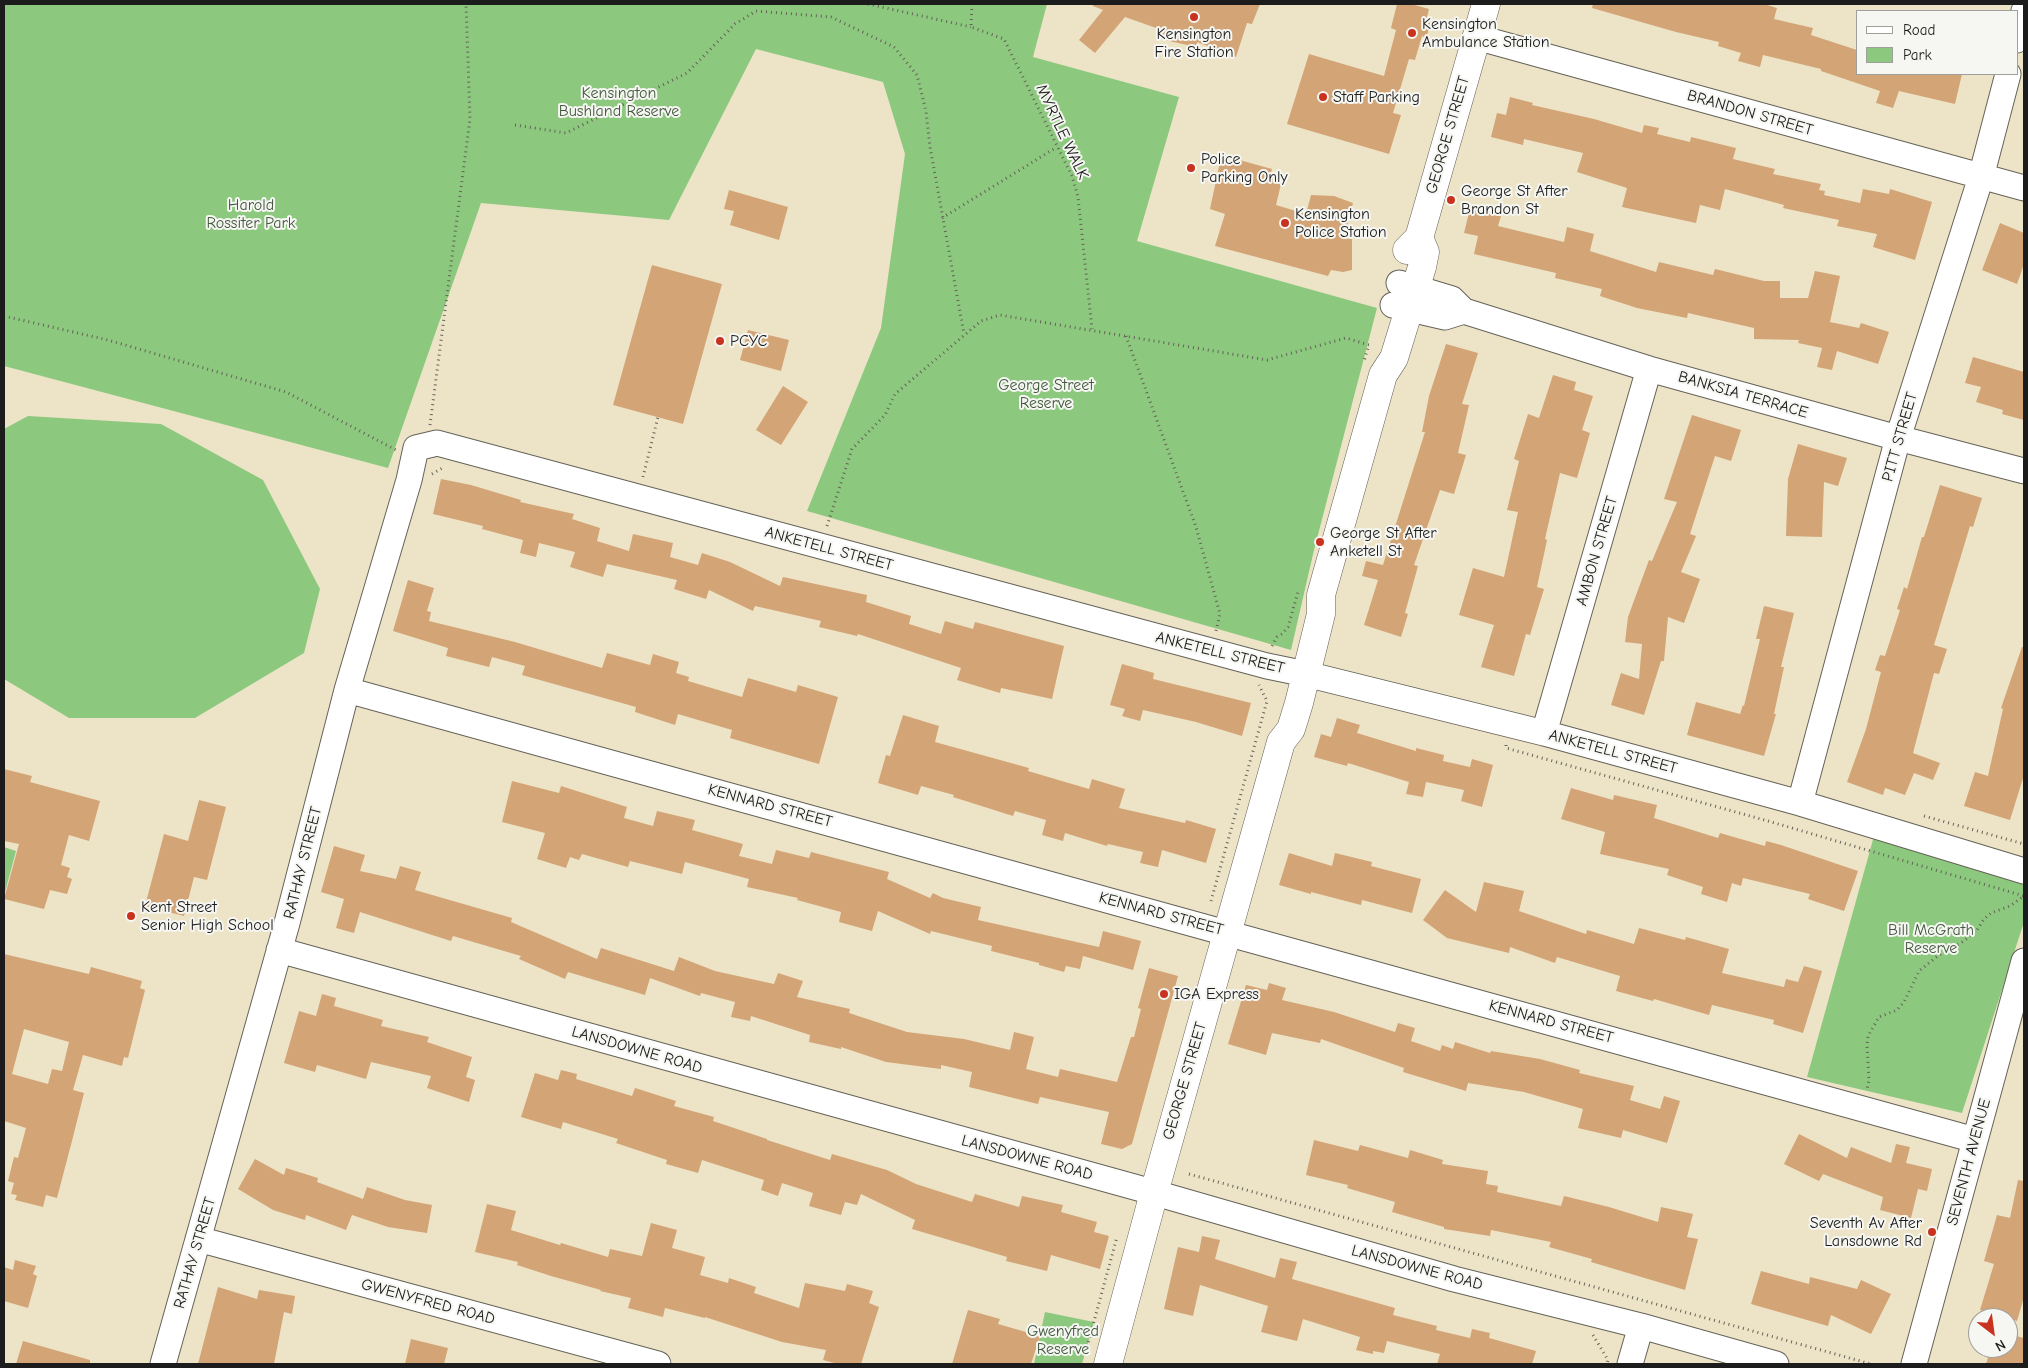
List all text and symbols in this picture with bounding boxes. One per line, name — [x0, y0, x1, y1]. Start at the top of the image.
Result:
legend — [1856, 10, 2018, 75]
marker: Kensington Fire Station — [1188, 11, 1200, 23]
place label: Kensington Ambulance Station — [1422, 14, 1550, 52]
text: Road — [1903, 21, 1935, 39]
place label: Kensington Fire Station — [1155, 24, 1233, 62]
marker: Kensington Ambulance Station — [1406, 27, 1418, 39]
text: Park — [1903, 46, 1932, 64]
street label: GEORGE STREET — [1422, 74, 1474, 196]
street label: MYRTLE WALK — [1032, 81, 1092, 183]
park label: Kensington Bushland Reserve — [559, 83, 679, 121]
street label: BRANDON STREET — [1685, 86, 1815, 140]
place label: Staff Parking — [1333, 87, 1420, 107]
marker: Staff Parking — [1317, 91, 1329, 103]
place label: Police Parking Only — [1201, 149, 1288, 187]
marker: Police Parking Only — [1185, 162, 1197, 174]
place label: George St After Brandon St — [1461, 181, 1568, 219]
marker: George St After Brandon St — [1445, 194, 1457, 206]
park label: Harold Rossiter Park — [206, 195, 296, 233]
place label: Kensington Police Station — [1295, 204, 1387, 242]
marker: Kensington Police Station — [1279, 217, 1291, 229]
place label: PCYC — [730, 331, 767, 351]
marker: PCYC — [714, 335, 726, 347]
street label: BANKSIA TERRACE — [1676, 367, 1810, 423]
park label: George Street Reserve — [998, 375, 1094, 413]
street label: PITT STREET — [1878, 390, 1922, 484]
street label: AMBON STREET — [1572, 494, 1622, 608]
street label: ANKETELL STREET — [763, 523, 895, 575]
place label: George St After Anketell St — [1330, 523, 1437, 561]
marker: George St After Anketell St — [1314, 536, 1326, 548]
street label: ANKETELL STREET — [1154, 628, 1286, 678]
street label: ANKETELL STREET — [1547, 726, 1679, 778]
street label: KENNARD STREET — [706, 780, 834, 832]
street label: RATHAY STREET — [280, 805, 326, 921]
street label: KENNARD STREET — [1097, 888, 1225, 940]
place label: Kent Street Senior High School — [141, 897, 274, 935]
marker: Kent Street Senior High School — [125, 910, 137, 922]
park label: Bill McGrath Reserve — [1888, 920, 1974, 958]
place label: IGA Express — [1174, 984, 1259, 1004]
marker: IGA Express — [1158, 988, 1170, 1000]
street label: KENNARD STREET — [1487, 996, 1615, 1048]
street label: GEORGE STREET — [1159, 1020, 1211, 1142]
street label: LANSDOWNE ROAD — [569, 1022, 705, 1078]
street label: SEVENTH AVENUE — [1943, 1096, 1995, 1228]
street label: LANSDOWNE ROAD — [959, 1131, 1095, 1185]
street label: RATHAY STREET — [170, 1195, 220, 1311]
place label: Seventh Av After Lansdowne Rd — [1810, 1213, 1922, 1251]
marker: Seventh Av After Lansdowne Rd — [1926, 1226, 1938, 1238]
street label: LANSDOWNE ROAD — [1349, 1241, 1485, 1295]
street label: GWENYFRED ROAD — [359, 1275, 497, 1329]
north arrow — [1968, 1308, 2018, 1358]
park label: Gwenyfred Reserve — [1027, 1321, 1099, 1359]
text: N — [1992, 1336, 2008, 1355]

